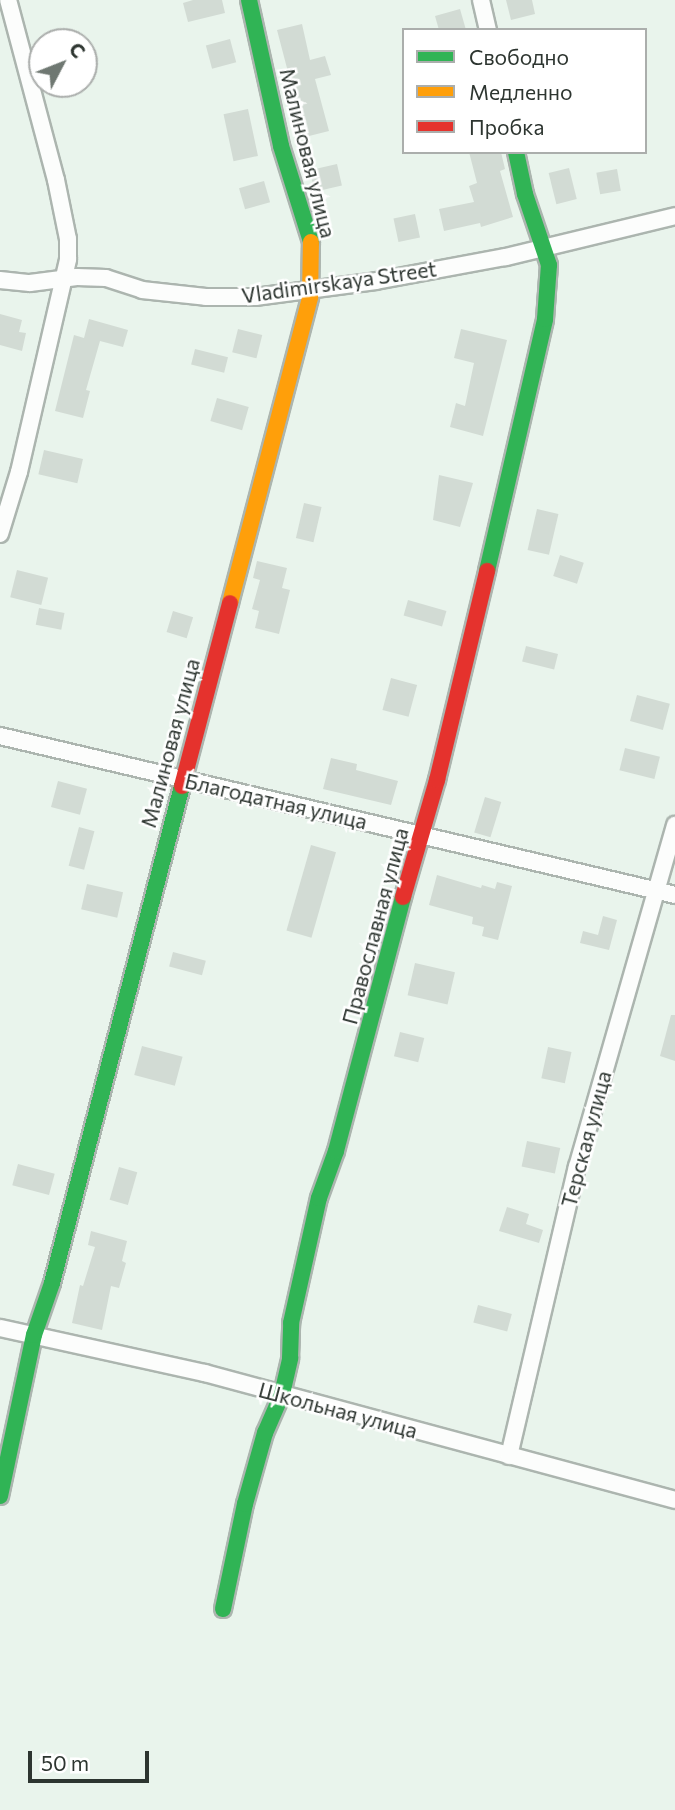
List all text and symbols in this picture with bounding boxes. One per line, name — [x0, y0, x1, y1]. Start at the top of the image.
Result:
north arrow — [28, 28, 98, 98]
legend — [402, 28, 647, 154]
text: С — [65, 37, 90, 62]
text: Свободно — [469, 44, 569, 69]
street label: Малиновая улица — [275, 66, 341, 240]
text: Медленно — [469, 79, 573, 104]
text: Пробка — [469, 114, 544, 139]
street label: Vladimirskaya Street — [240, 256, 438, 308]
street label: Малиновая улица — [135, 656, 205, 830]
street label: Благодатная улица — [183, 768, 369, 834]
street label: Православная улица — [337, 825, 413, 1027]
street label: Терская улица — [556, 1068, 616, 1210]
street label: Школьная улица — [256, 1377, 420, 1443]
scale bar — [32, 1736, 152, 1780]
text: 50 m — [41, 1750, 89, 1775]

